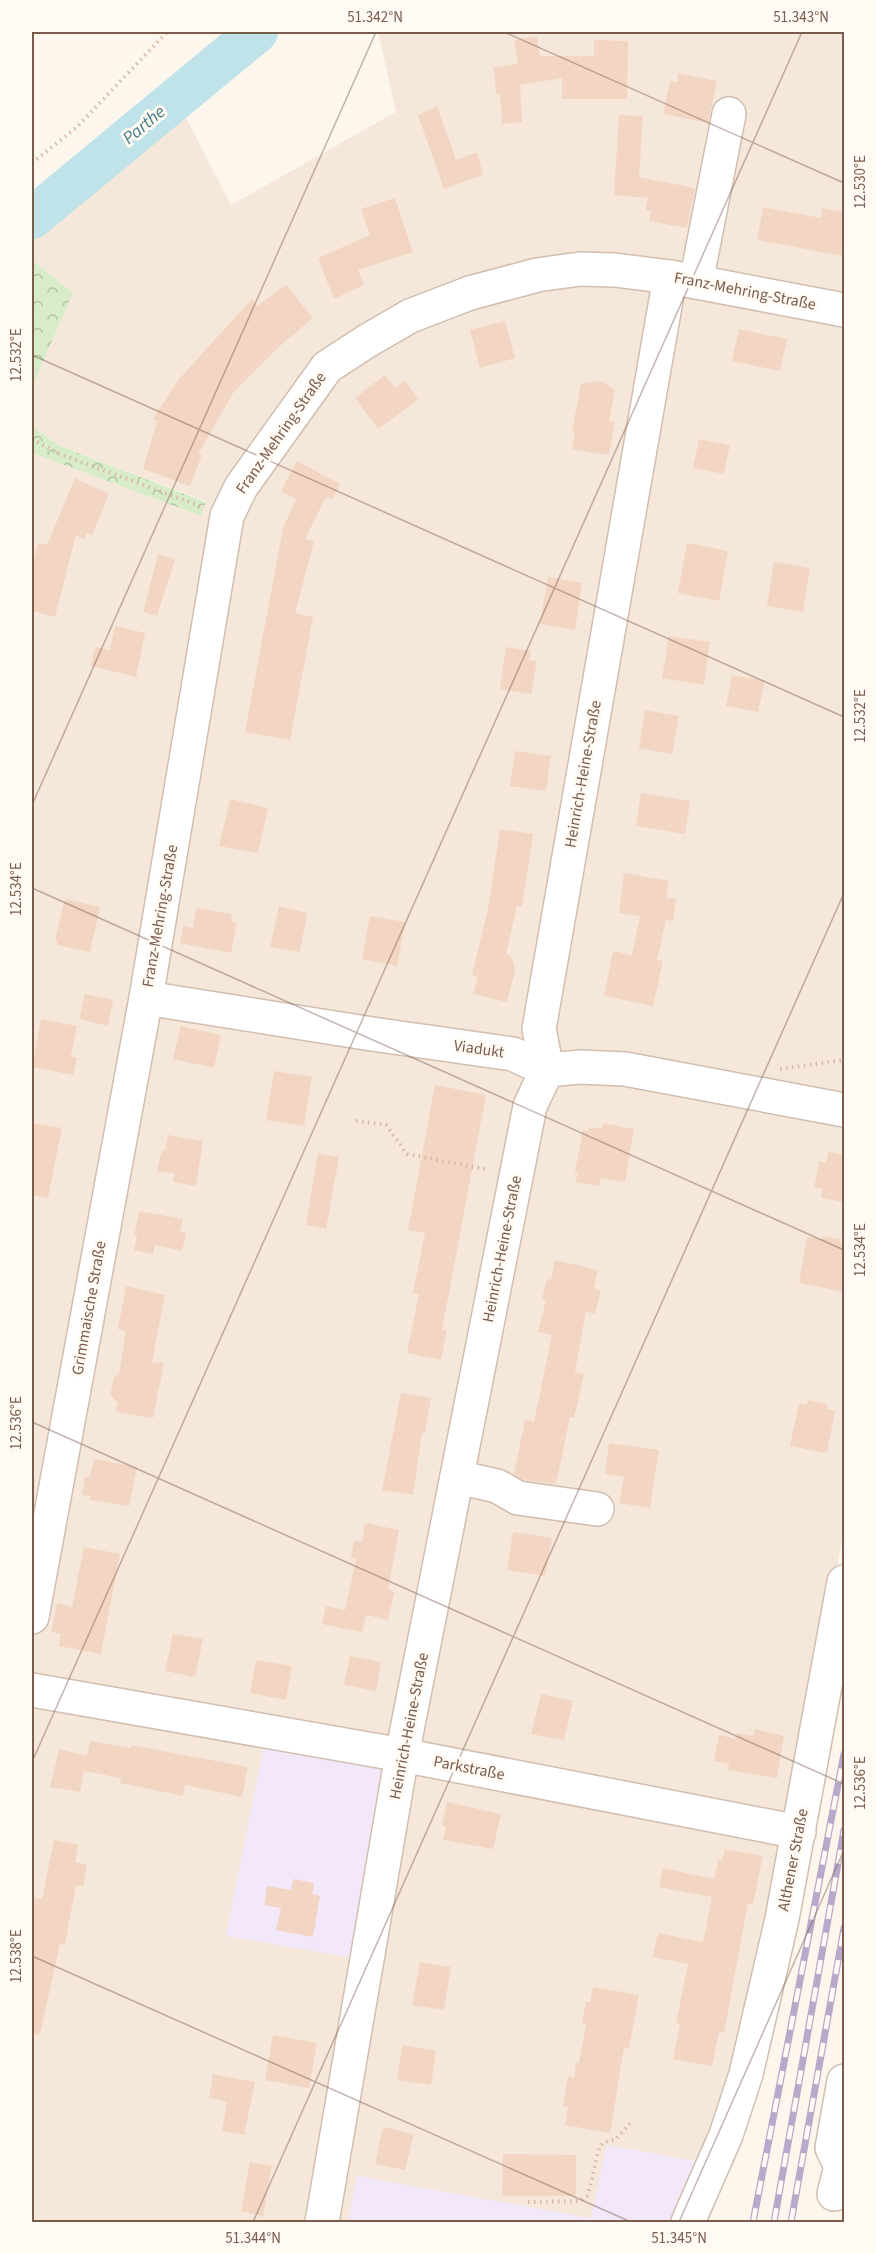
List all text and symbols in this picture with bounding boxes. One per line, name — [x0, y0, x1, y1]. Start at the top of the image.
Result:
text: 51.342°N — [347, 7, 403, 28]
text: 51.343°N — [773, 7, 829, 28]
water label: Parthe — [117, 99, 171, 150]
text: 12.530°E — [850, 155, 871, 209]
street label: Franz-Mehring-Straße — [672, 266, 818, 316]
text: 12.532°E — [6, 328, 27, 382]
street label: Franz-Mehring-Straße — [231, 368, 331, 498]
text: 12.532°E — [850, 689, 871, 743]
street label: Heinrich-Heine-Straße — [559, 699, 607, 849]
street label: Franz-Mehring-Straße — [137, 843, 183, 989]
text: 12.534°E — [6, 862, 27, 916]
street label: Viadukt — [452, 1035, 506, 1064]
street label: Heinrich-Heine-Straße — [477, 1174, 527, 1324]
text: 12.534°E — [850, 1223, 871, 1277]
street label: Grimmaische Straße — [66, 1239, 112, 1377]
text: 12.536°E — [6, 1396, 27, 1450]
street label: Heinrich-Heine-Straße — [384, 1651, 434, 1801]
street label: Parkstraße — [432, 1750, 507, 1786]
text: 12.536°E — [850, 1756, 871, 1810]
street label: Althener Straße — [772, 1807, 814, 1913]
text: 12.538°E — [6, 1929, 27, 1983]
text: 51.344°N — [225, 2228, 281, 2249]
text: 51.345°N — [651, 2228, 707, 2249]

